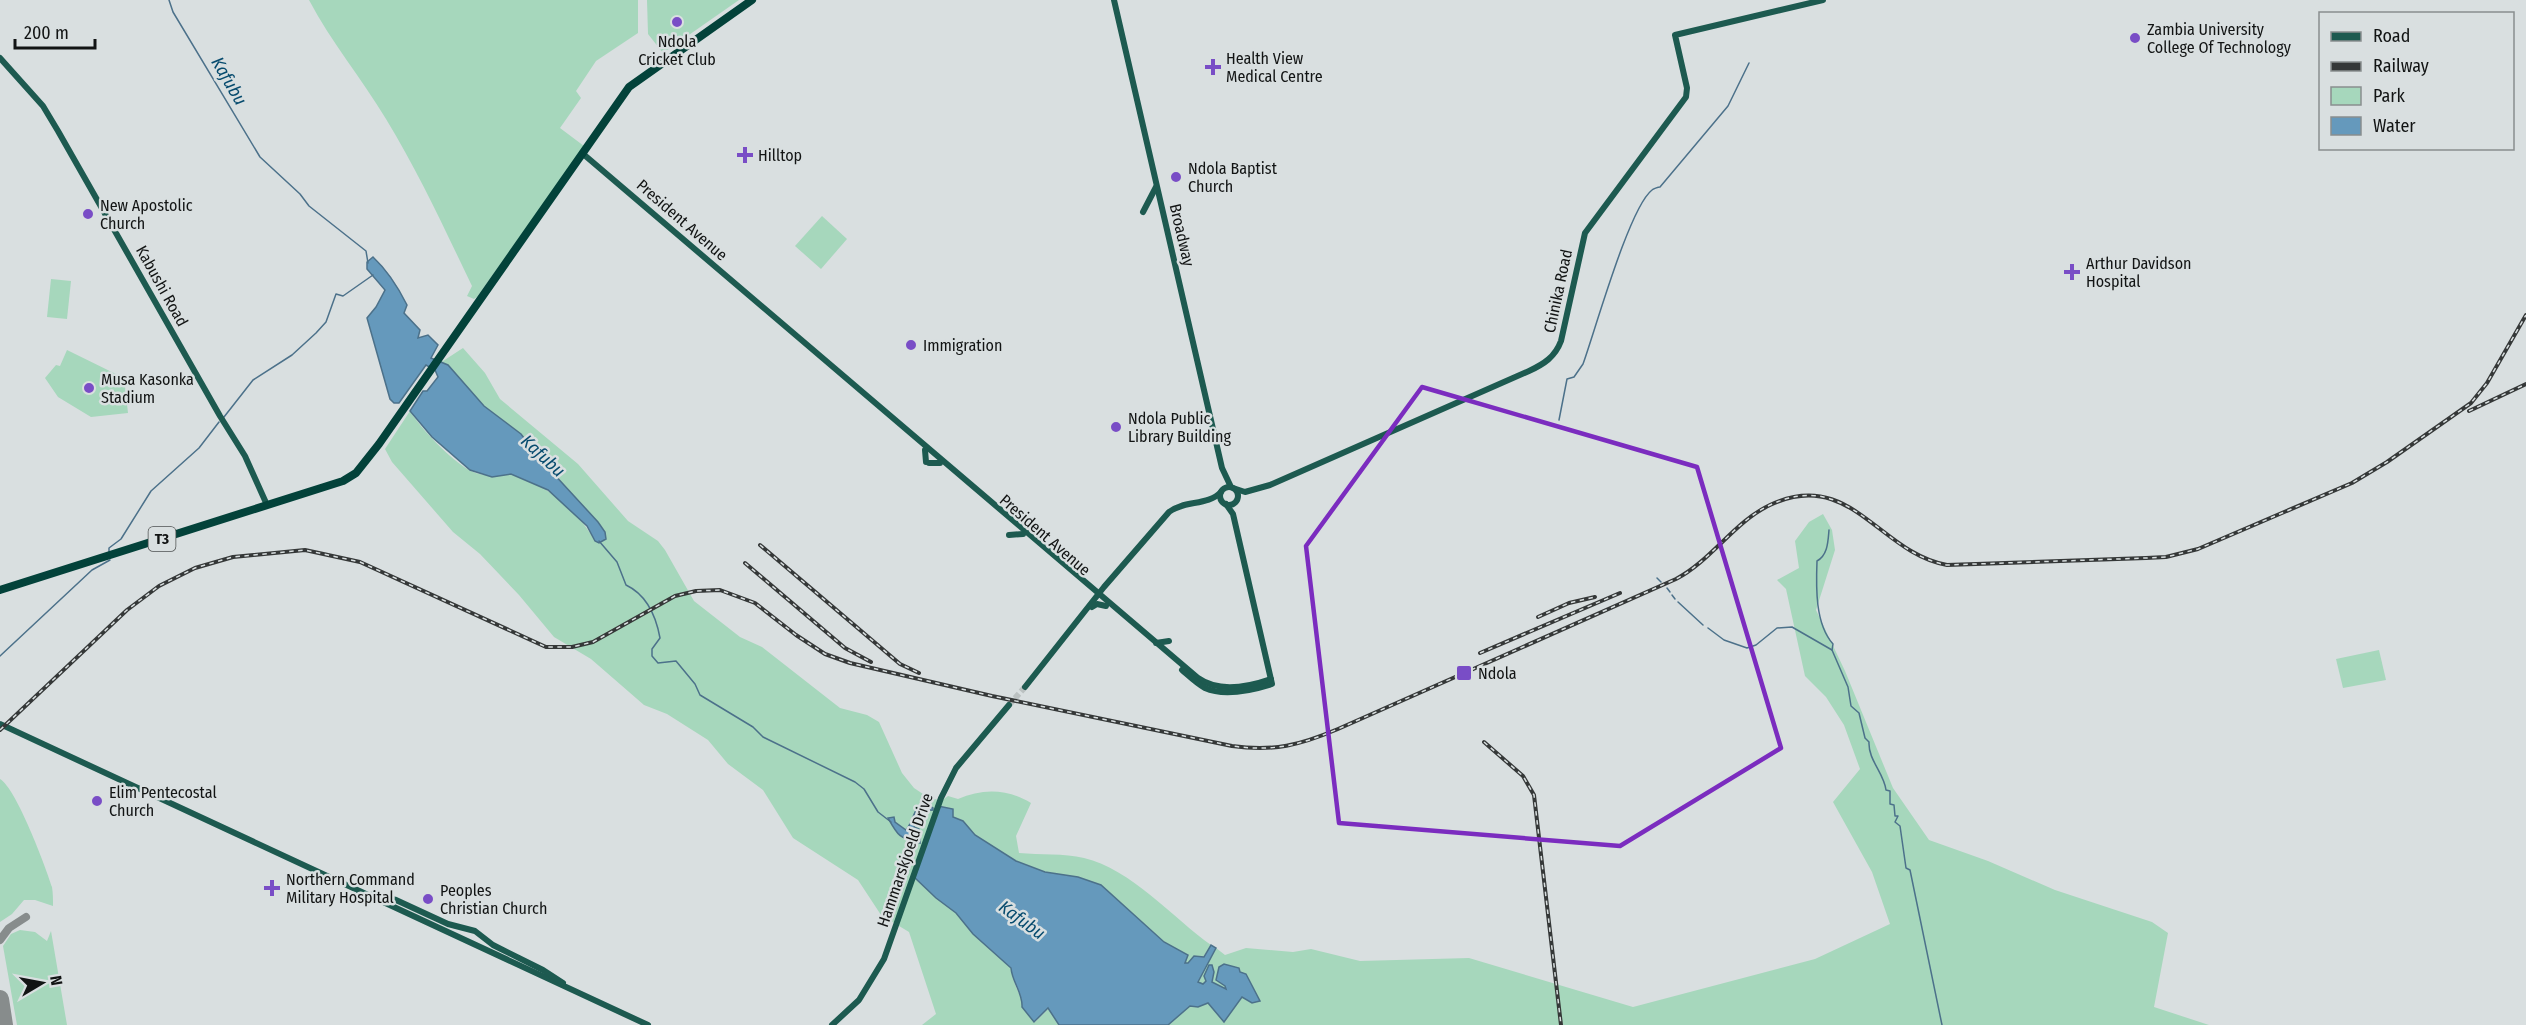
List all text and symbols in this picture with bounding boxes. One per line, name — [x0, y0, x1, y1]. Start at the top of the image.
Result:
scale bar — [15, 12, 94, 50]
legend — [2319, 12, 2514, 150]
marker: Ndola Cricket Club — [670, 15, 684, 29]
place label: Zambia University College Of Technology — [2147, 20, 2292, 57]
text: 200 m — [24, 22, 69, 44]
text: Road — [2373, 25, 2410, 47]
marker: Zambia University College Of Technology — [2128, 31, 2142, 45]
place label: Ndola Cricket Club — [638, 32, 716, 69]
place label: Health View Medical Centre — [1226, 49, 1323, 86]
water label: Kafubu — [206, 53, 252, 109]
text: Railway — [2373, 55, 2429, 77]
marker: Health View Medical Centre — [1204, 58, 1222, 76]
text: Park — [2373, 85, 2406, 107]
text: Water — [2373, 115, 2416, 137]
marker: Hilltop — [736, 146, 754, 164]
place label: Hilltop — [758, 146, 802, 165]
place label: Ndola Baptist Church — [1188, 159, 1278, 196]
marker: Ndola Baptist Church — [1169, 170, 1183, 184]
street label: President Avenue — [633, 175, 731, 265]
place label: New Apostolic Church — [100, 196, 193, 233]
street label: Broadway — [1166, 202, 1199, 269]
marker: New Apostolic Church — [81, 207, 95, 221]
street label: Kabushi Road — [132, 242, 192, 330]
street label: Chinika Road — [1540, 248, 1576, 334]
place label: Arthur Davidson Hospital — [2086, 254, 2192, 291]
marker: Arthur Davidson Hospital — [2063, 263, 2081, 281]
place label: Immigration — [923, 336, 1002, 355]
marker: Immigration — [904, 338, 918, 352]
place label: Musa Kasonka Stadium — [101, 370, 194, 407]
marker: Musa Kasonka Stadium — [82, 381, 96, 395]
place label: Ndola Public Library Building — [1128, 409, 1231, 446]
marker: Ndola Public Library Building — [1109, 420, 1123, 434]
water label: Kafubu — [516, 430, 570, 482]
street label: President Avenue — [996, 490, 1094, 580]
road number: T3 — [148, 527, 176, 551]
marker: Ndola — [1455, 664, 1473, 682]
place label: Ndola — [1478, 664, 1517, 683]
place label: Elim Pentecostal Church — [109, 783, 217, 820]
street label: Hammarskjoeld Drive — [873, 790, 937, 929]
marker: Elim Pentecostal Church — [90, 794, 104, 808]
place label: Northern Command Military Hospital — [286, 870, 415, 907]
marker: Northern Command Military Hospital — [263, 879, 281, 897]
place label: Peoples Christian Church — [440, 881, 547, 918]
marker: Peoples Christian Church — [421, 892, 435, 906]
water label: Kafubu — [994, 896, 1050, 944]
north arrow — [12, 953, 72, 1013]
text: N — [46, 974, 66, 987]

